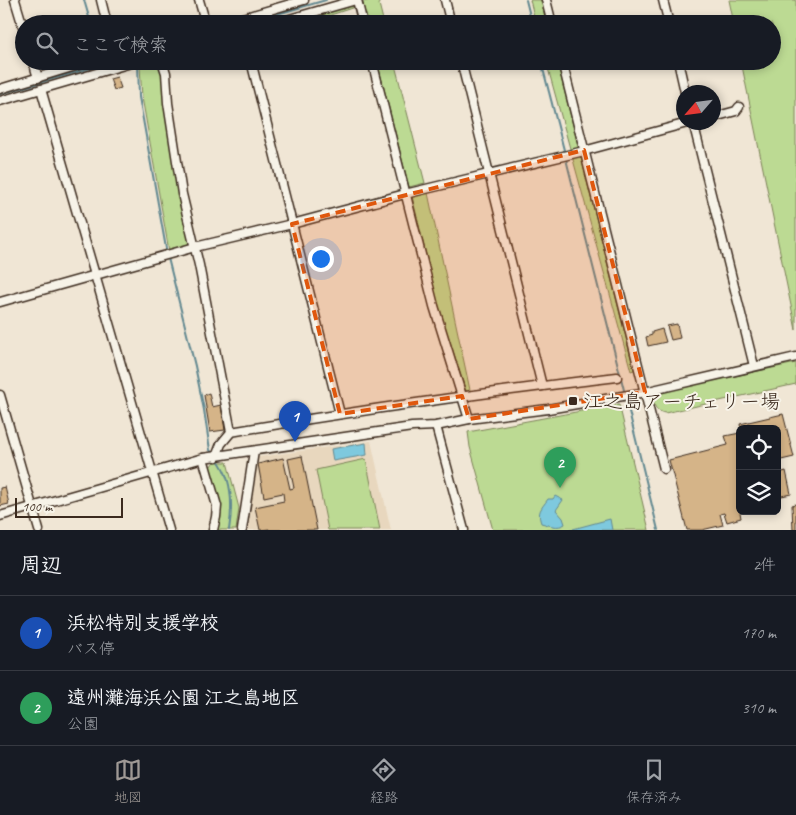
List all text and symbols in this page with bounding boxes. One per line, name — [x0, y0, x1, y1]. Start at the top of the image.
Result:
search box — [15, 15, 781, 70]
icon: search — [33, 29, 61, 57]
text: ここで検索 — [73, 33, 168, 57]
north arrow — [676, 85, 721, 130]
your location — [308, 246, 334, 272]
place label: 江之島アーチェリー場 — [583, 389, 780, 414]
marker: 江之島アーチェリー場 — [567, 395, 579, 407]
pin: 1 — [279, 401, 311, 442]
map controls — [736, 425, 781, 515]
button: locate — [736, 425, 781, 470]
pin: 2 — [544, 447, 576, 488]
button: layers — [736, 470, 781, 515]
scale bar — [15, 495, 122, 518]
text: 100 m — [22, 498, 52, 515]
text: 周辺 — [20, 552, 62, 578]
text: 2件 — [753, 555, 776, 575]
text: 浜松特別支援学校 — [67, 611, 219, 635]
text: 1 — [32, 623, 40, 643]
text: 170 m — [742, 623, 776, 643]
text: バス停 — [67, 639, 115, 659]
text: 遠州灘海浜公園 江之島地区 — [67, 686, 300, 710]
text: 2 — [32, 698, 40, 718]
text: 310 m — [742, 698, 776, 718]
text: 公園 — [67, 714, 99, 734]
tab: 地図 — [114, 756, 142, 806]
tab: 経路 — [370, 756, 398, 806]
tab: 保存済み — [626, 756, 682, 806]

